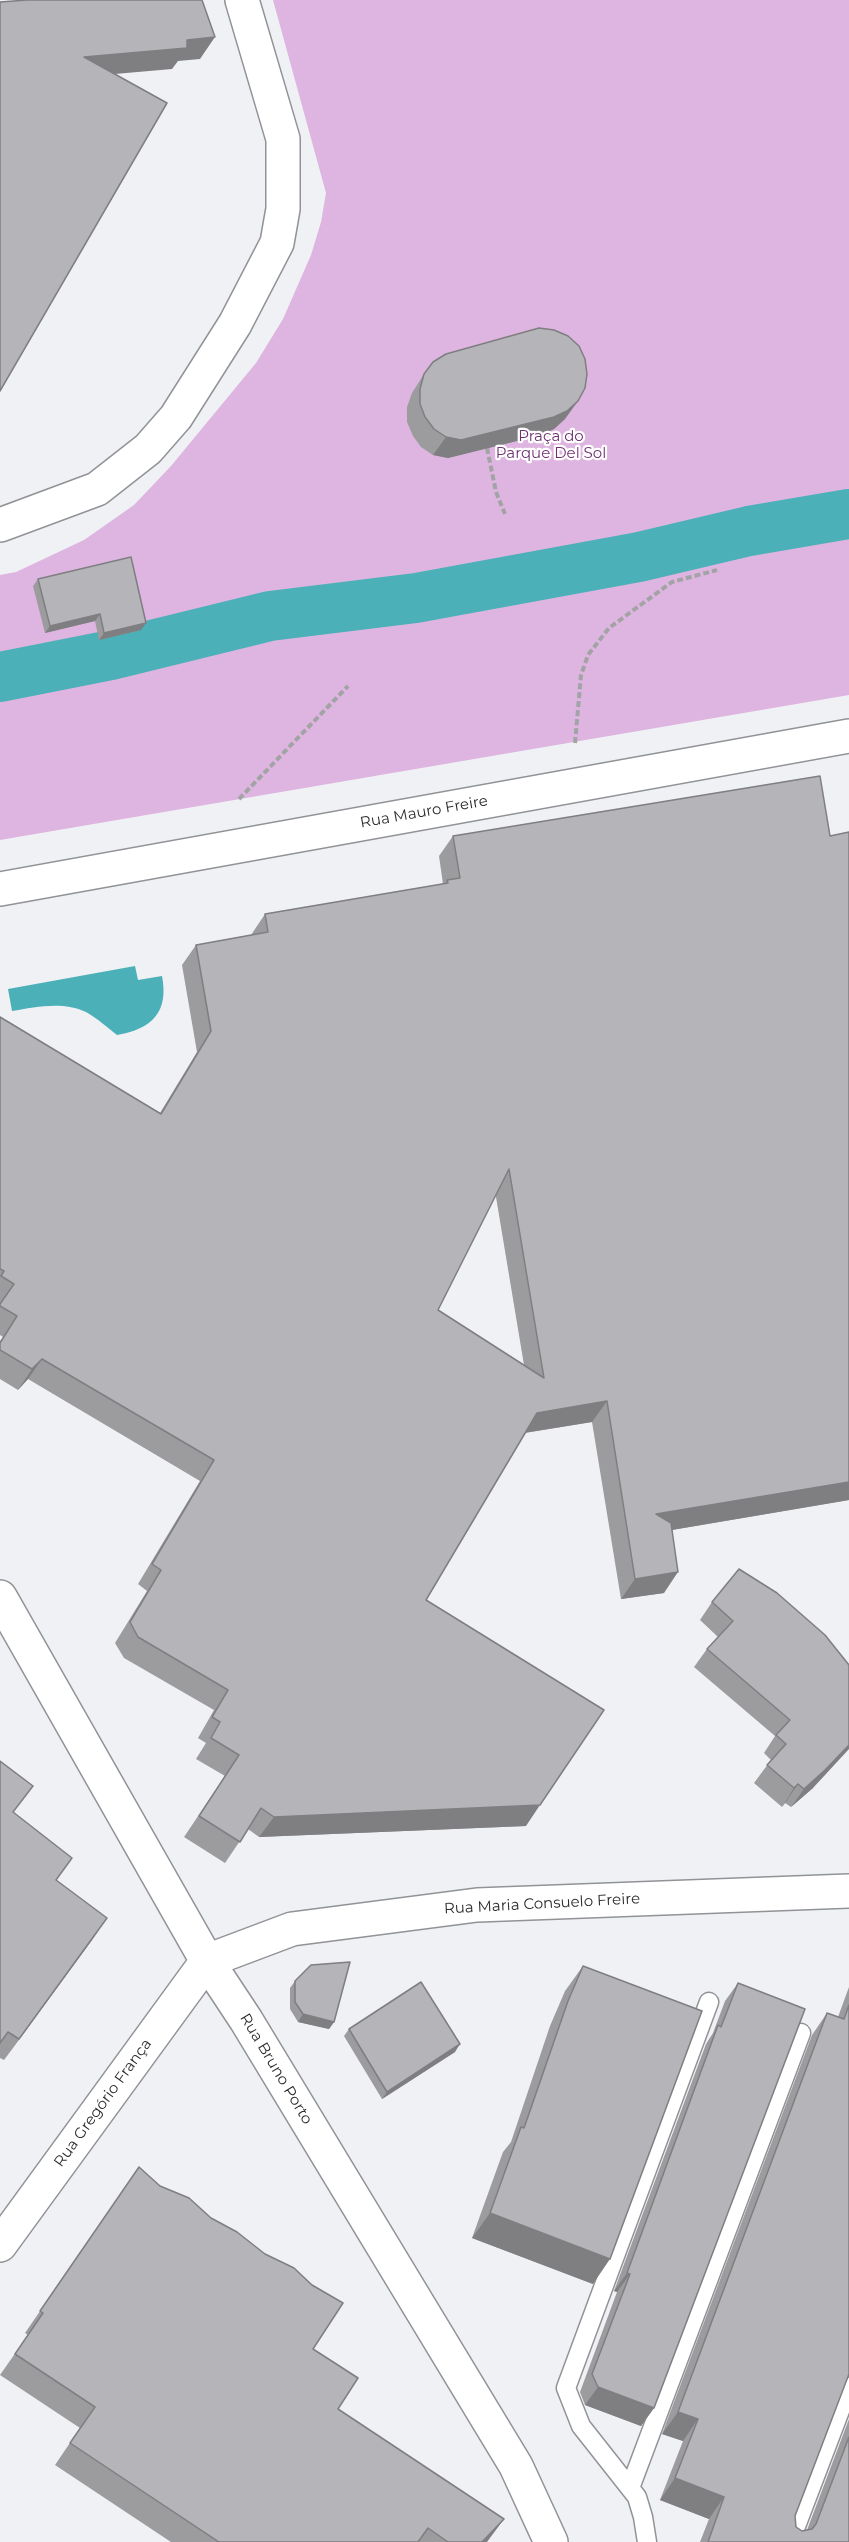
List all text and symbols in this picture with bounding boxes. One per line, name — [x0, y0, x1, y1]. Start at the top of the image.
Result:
park label: Praça do Parque Del Sol — [496, 428, 606, 463]
street label: Rua Mauro Freire — [359, 792, 489, 832]
street label: Rua Maria Consuelo Freire — [443, 1890, 641, 1918]
street label: Rua Bruno Porto — [236, 2010, 316, 2128]
street label: Rua Gregório França — [50, 2035, 156, 2171]

